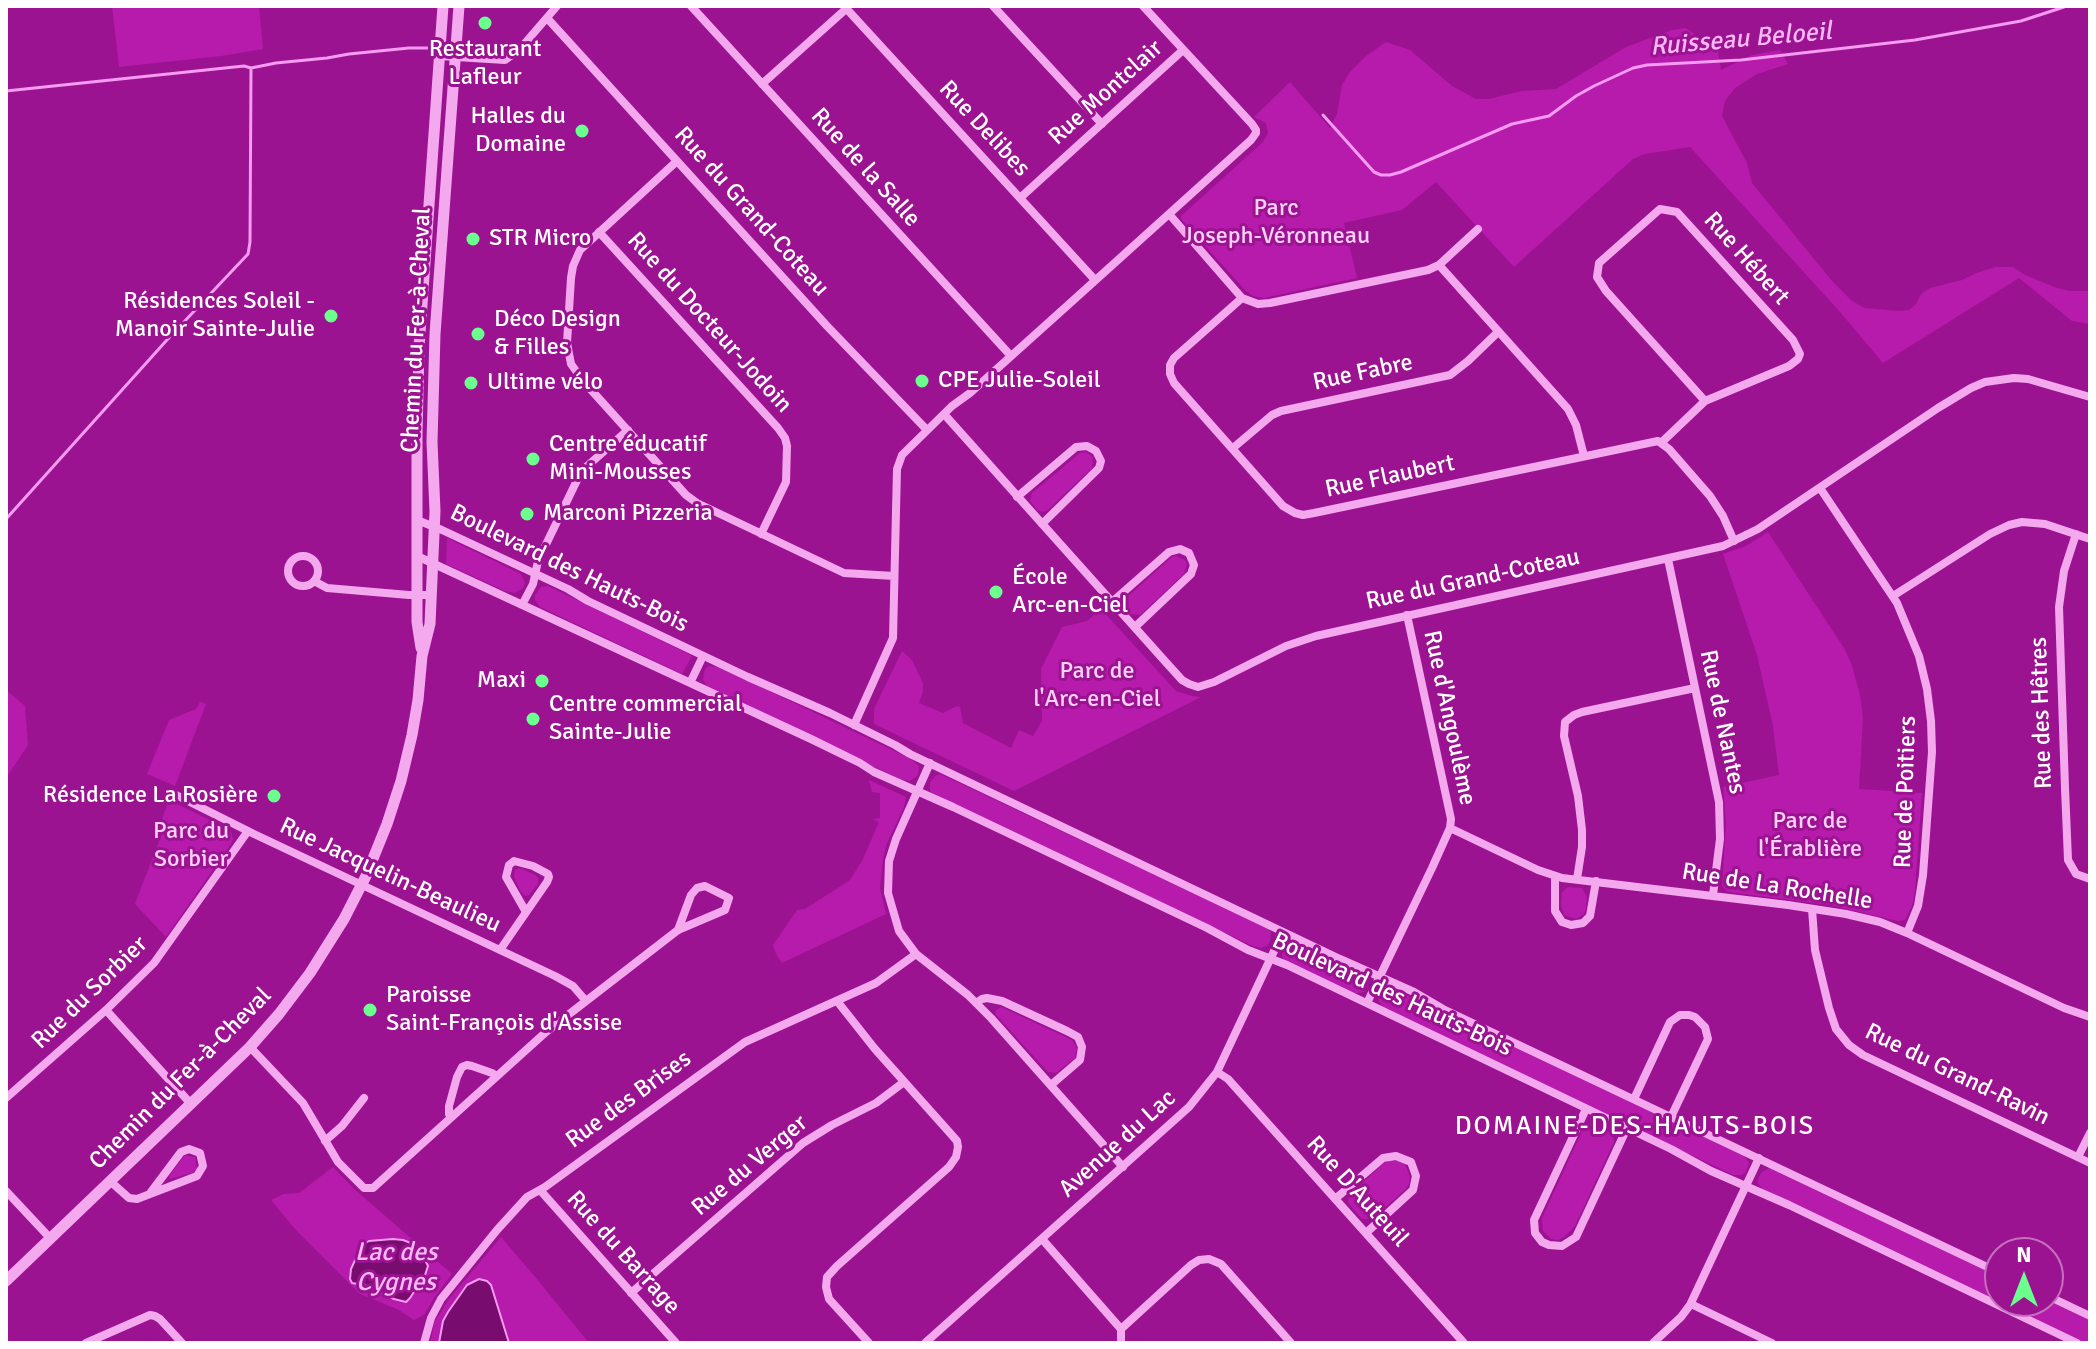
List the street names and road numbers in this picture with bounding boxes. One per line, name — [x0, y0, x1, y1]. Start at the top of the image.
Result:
street label: Rue Montclair — [1043, 34, 1169, 152]
street label: Rue Delibes — [932, 75, 1036, 183]
street label: Rue de la Salle — [804, 103, 926, 233]
street label: Rue du Grand-Coteau — [667, 121, 835, 303]
street label: Chemin du Fer-à-Cheval — [396, 207, 438, 453]
street label: Rue Hébert — [1697, 207, 1795, 311]
street label: Rue du Docteur-Jodoin — [620, 227, 798, 419]
street label: Rue Fabre — [1311, 348, 1415, 398]
street label: Rue Flaubert — [1323, 449, 1457, 505]
street label: Boulevard des Hauts-Bois — [445, 499, 693, 639]
street label: Rue du Grand-Coteau — [1363, 543, 1583, 617]
street label: Rue d'Angoulème — [1416, 628, 1482, 808]
street label: Rue des Hêtres — [2025, 636, 2059, 790]
street label: Rue de Nantes — [1693, 647, 1751, 797]
street label: Rue de Poitiers — [1889, 715, 1923, 869]
street label: Rue Jacquelin-Beaulieu — [275, 812, 505, 940]
street label: Rue de La Rochelle — [1680, 858, 1874, 916]
street label: Boulevard des Hauts-Bois — [1267, 927, 1517, 1063]
street label: Rue du Sorbier — [26, 931, 154, 1055]
street label: Chemin du Fer-à-Cheval — [84, 982, 278, 1176]
street label: Rue du Grand-Ravin — [1860, 1018, 2054, 1132]
street label: Rue des Brises — [561, 1045, 697, 1155]
street label: Avenue du Lac — [1054, 1084, 1182, 1204]
street label: Rue du Verger — [686, 1109, 814, 1223]
street label: Rue D'Auteuil — [1300, 1131, 1414, 1253]
street label: Rue du Barrage — [560, 1185, 686, 1321]

